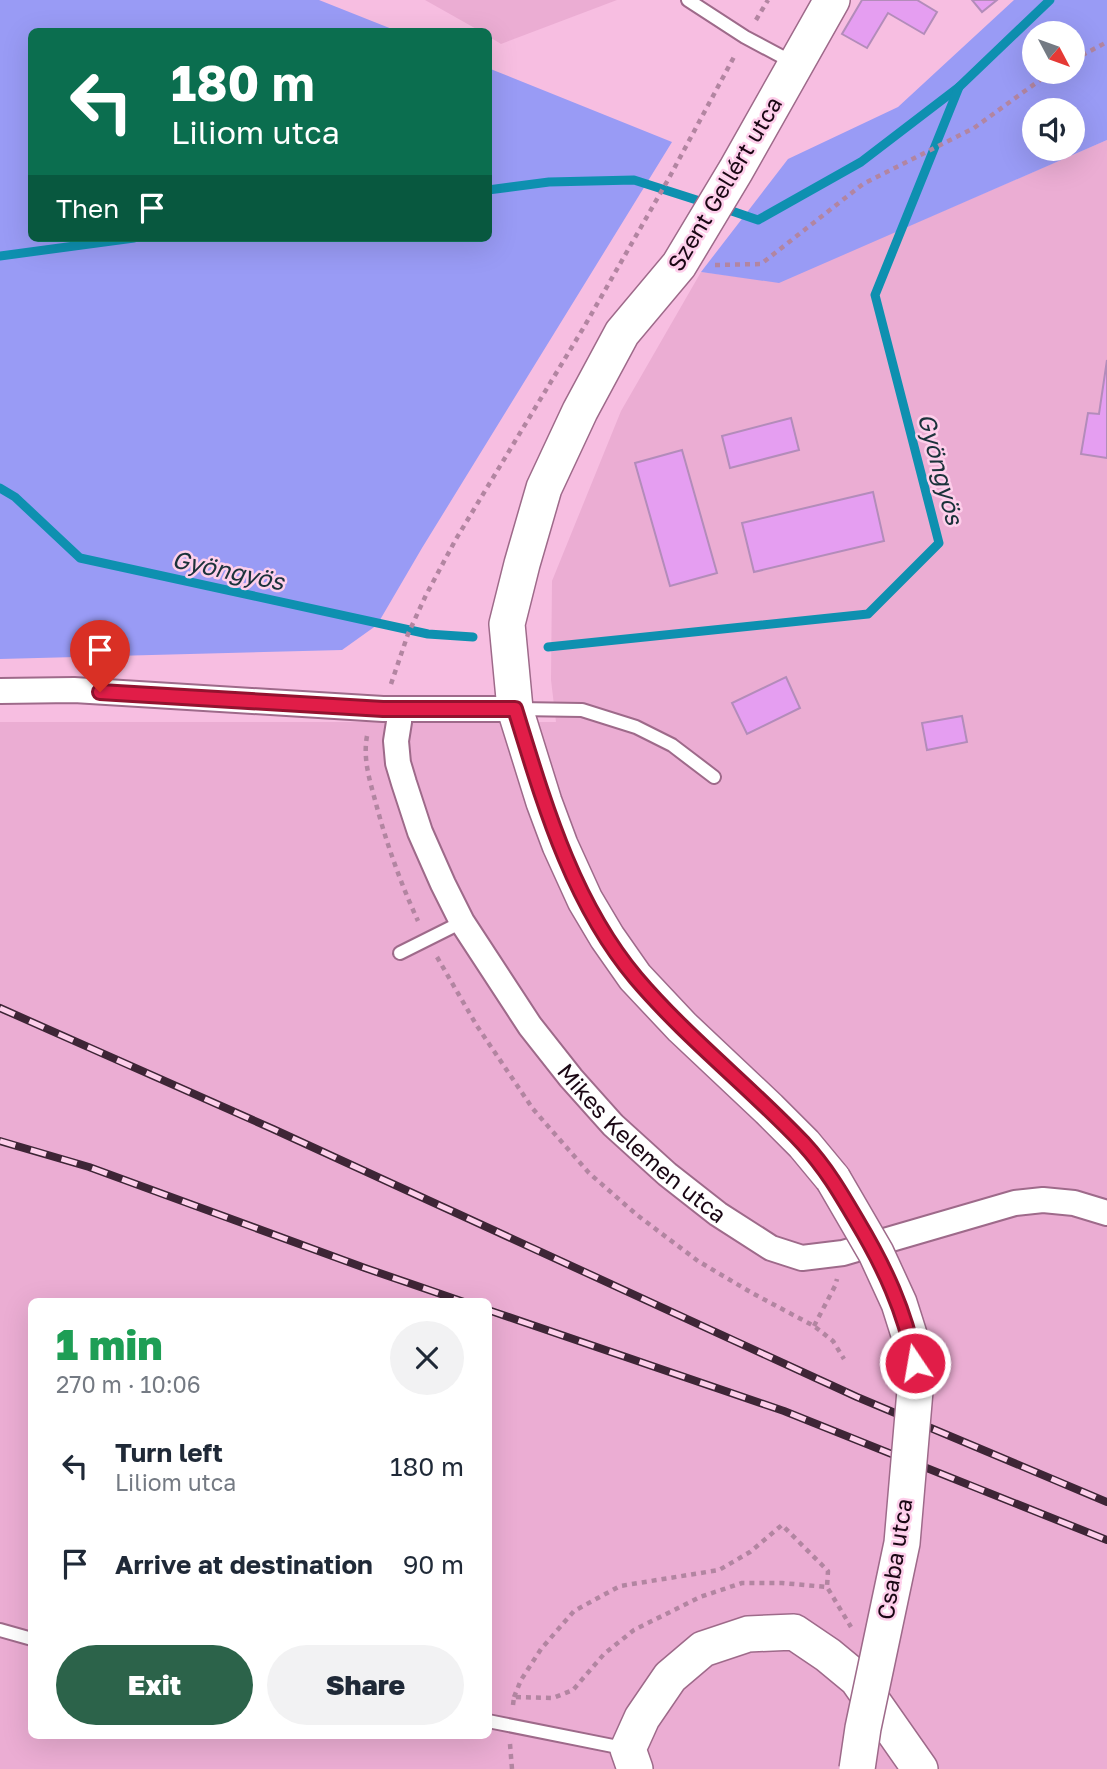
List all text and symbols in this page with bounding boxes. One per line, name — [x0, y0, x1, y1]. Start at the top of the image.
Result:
north arrow — [1022, 21, 1085, 84]
map controls — [1022, 21, 1085, 161]
text: 180 m — [171, 53, 315, 112]
icon: left — [56, 56, 147, 147]
street label: Szent Gellért utca — [661, 91, 787, 276]
button: sound — [1022, 98, 1085, 161]
text: Liliom utca — [171, 113, 340, 151]
icon: arrive — [133, 189, 171, 227]
text: Then — [56, 193, 119, 224]
water label: Gyöngyös — [912, 410, 971, 529]
water label: Gyöngyös — [169, 544, 288, 597]
pin — [70, 620, 130, 692]
icon: arrive — [81, 631, 119, 669]
street label: Mikes Kelemen utca — [552, 1058, 732, 1228]
text: 1 min — [56, 1319, 163, 1369]
button: close — [390, 1321, 464, 1395]
position arrow — [878, 1326, 952, 1400]
text: 270 m · 10:06 — [56, 1370, 201, 1398]
text: Turn left — [115, 1437, 223, 1468]
icon: left — [56, 1447, 94, 1485]
text: 180 m — [390, 1451, 464, 1482]
text: Liliom utca — [115, 1468, 236, 1496]
street label: Csaba utca — [871, 1496, 917, 1621]
icon: arrive — [56, 1545, 94, 1583]
text: Arrive at destination — [115, 1549, 373, 1580]
text: 90 m — [403, 1549, 464, 1580]
button: Exit — [56, 1645, 253, 1725]
button: Share — [267, 1645, 464, 1725]

